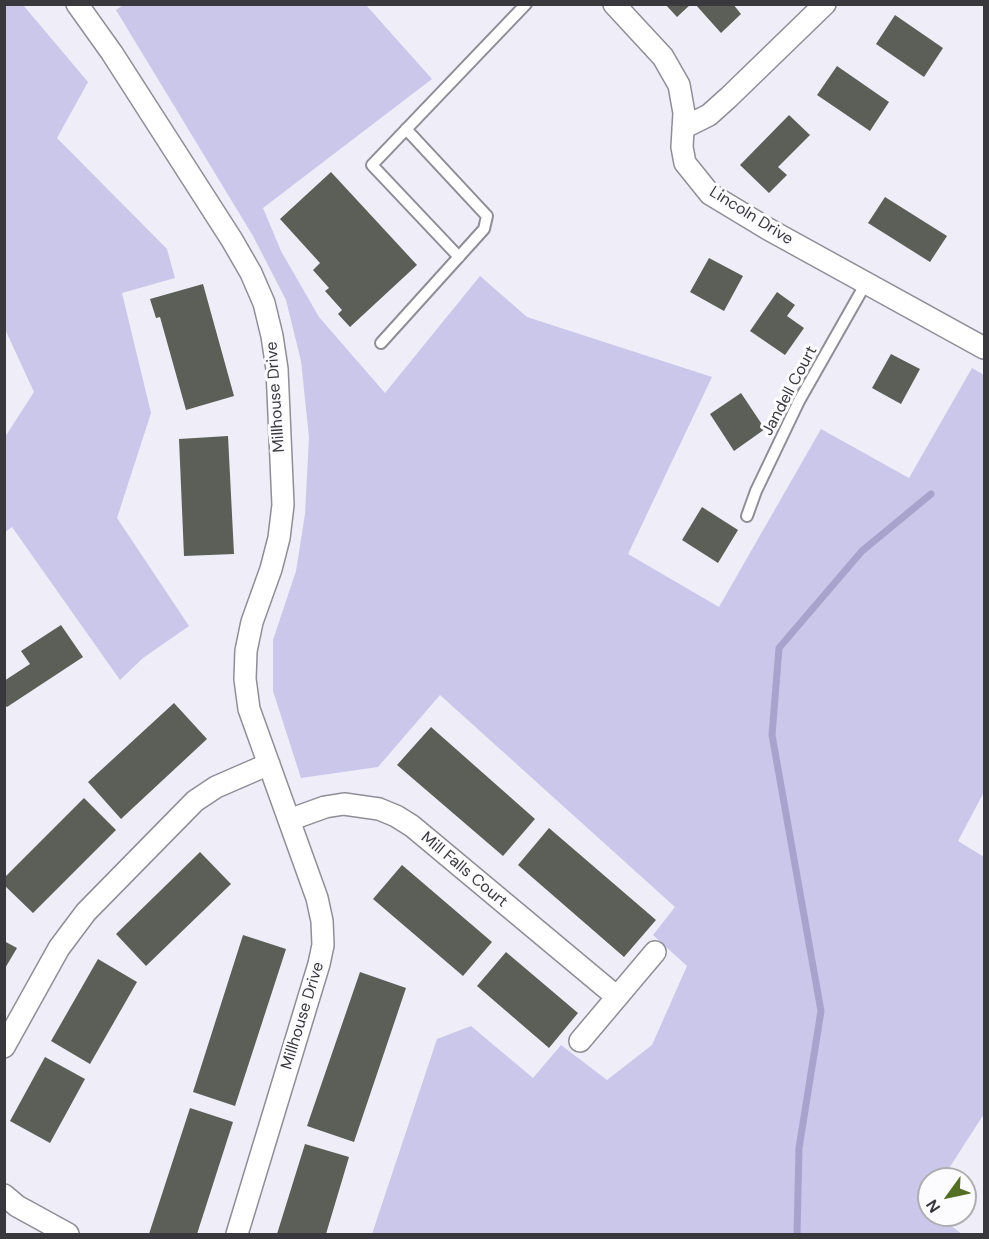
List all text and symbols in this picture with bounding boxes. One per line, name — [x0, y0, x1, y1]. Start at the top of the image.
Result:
street label: Lincoln Drive — [706, 183, 796, 249]
street label: Millhouse Drive — [263, 341, 289, 453]
street label: Jandell Court — [758, 343, 822, 439]
street label: Mill Falls Court — [417, 828, 511, 912]
street label: Millhouse Drive — [278, 960, 328, 1072]
north arrow — [917, 1167, 977, 1227]
text: N — [921, 1195, 945, 1217]

